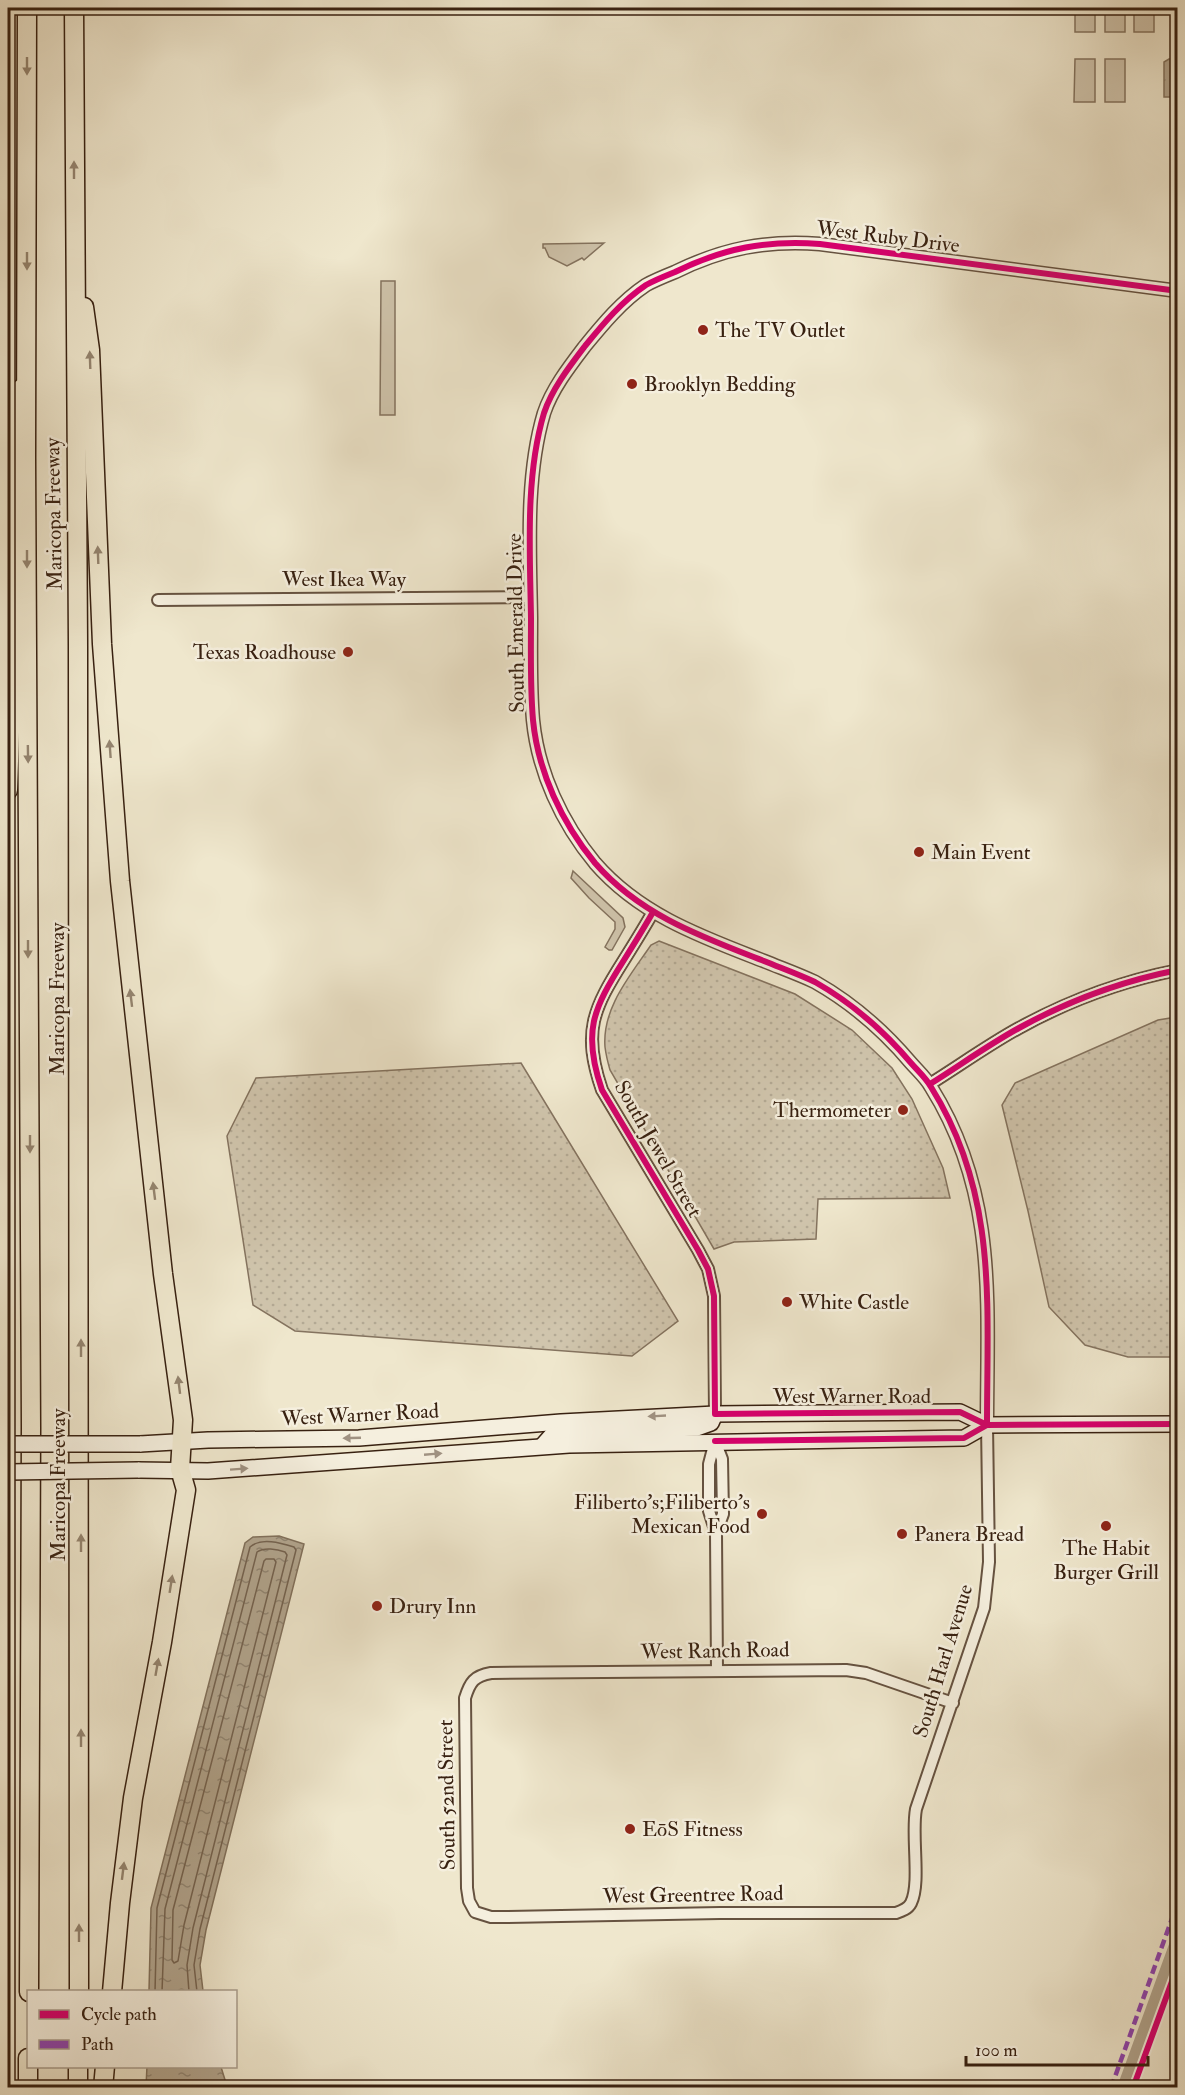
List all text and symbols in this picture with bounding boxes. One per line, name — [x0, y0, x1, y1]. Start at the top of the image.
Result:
one-way arrow — [22, 56, 32, 75]
one-way arrow — [69, 160, 79, 179]
street label: West Ruby Drive — [814, 215, 961, 259]
one-way arrow — [22, 251, 32, 270]
place label: The TV Outlet — [715, 317, 845, 344]
marker: The TV Outlet — [696, 323, 710, 337]
one-way arrow — [86, 351, 95, 370]
place label: Brooklyn Bedding — [644, 371, 796, 398]
marker: Brooklyn Bedding — [625, 377, 639, 391]
street label: Maricopa Freeway — [39, 437, 69, 591]
street label: South Emerald Drive — [501, 533, 531, 713]
one-way arrow — [94, 545, 103, 564]
one-way arrow — [22, 550, 32, 569]
street label: West Ikea Way — [281, 566, 407, 593]
place label: Texas Roadhouse — [193, 639, 336, 666]
marker: Texas Roadhouse — [341, 645, 355, 659]
one-way arrow — [105, 740, 114, 759]
one-way arrow — [23, 745, 33, 764]
place label: Main Event — [931, 839, 1031, 866]
marker: Main Event — [912, 845, 926, 859]
street label: Maricopa Freeway — [44, 922, 71, 1075]
one-way arrow — [23, 940, 33, 959]
one-way arrow — [127, 988, 136, 1007]
street label: South Jewel Street — [608, 1076, 708, 1222]
place label: Thermometer — [773, 1097, 891, 1124]
marker: Thermometer — [896, 1103, 910, 1117]
one-way arrow — [25, 1135, 35, 1154]
one-way arrow — [149, 1182, 159, 1201]
place label: White Castle — [798, 1289, 909, 1316]
marker: White Castle — [780, 1295, 794, 1309]
one-way arrow — [76, 1339, 86, 1358]
one-way arrow — [174, 1375, 184, 1394]
street label: West Warner Road — [772, 1383, 932, 1410]
street label: West Warner Road — [279, 1397, 440, 1433]
street label: Maricopa Freeway — [45, 1408, 72, 1561]
one-way arrow — [647, 1412, 666, 1421]
one-way arrow — [343, 1434, 362, 1443]
one-way arrow — [424, 1449, 443, 1459]
one-way arrow — [229, 1464, 248, 1473]
place label: Filiberto's;Filiberto's Mexican Food — [574, 1489, 751, 1540]
marker: Filiberto's;Filiberto's Mexican Food — [755, 1507, 769, 1521]
marker: The Habit Burger Grill — [1099, 1519, 1113, 1533]
place label: Panera Bread — [914, 1521, 1025, 1548]
marker: Panera Bread — [895, 1527, 909, 1541]
one-way arrow — [76, 1534, 86, 1553]
place label: The Habit Burger Grill — [1053, 1535, 1159, 1586]
one-way arrow — [167, 1575, 176, 1594]
street label: South Harl Avenue — [907, 1581, 979, 1741]
place label: Drury Inn — [389, 1593, 477, 1620]
marker: Drury Inn — [370, 1599, 384, 1613]
street label: West Ranch Road — [639, 1636, 790, 1666]
one-way arrow — [153, 1657, 162, 1676]
street label: South 52nd Street — [432, 1719, 462, 1871]
one-way arrow — [76, 1729, 86, 1748]
place label: EōS Fitness — [642, 1816, 743, 1843]
marker: EōS Fitness — [623, 1822, 637, 1836]
one-way arrow — [118, 1861, 128, 1880]
street label: West Greentree Road — [601, 1880, 784, 1910]
one-way arrow — [74, 1924, 84, 1943]
legend — [27, 1990, 237, 2068]
text: Cycle path — [81, 2003, 157, 2026]
scale bar — [966, 2029, 1148, 2067]
text: Path — [81, 2033, 114, 2056]
text: 100 m — [975, 2039, 1018, 2062]

